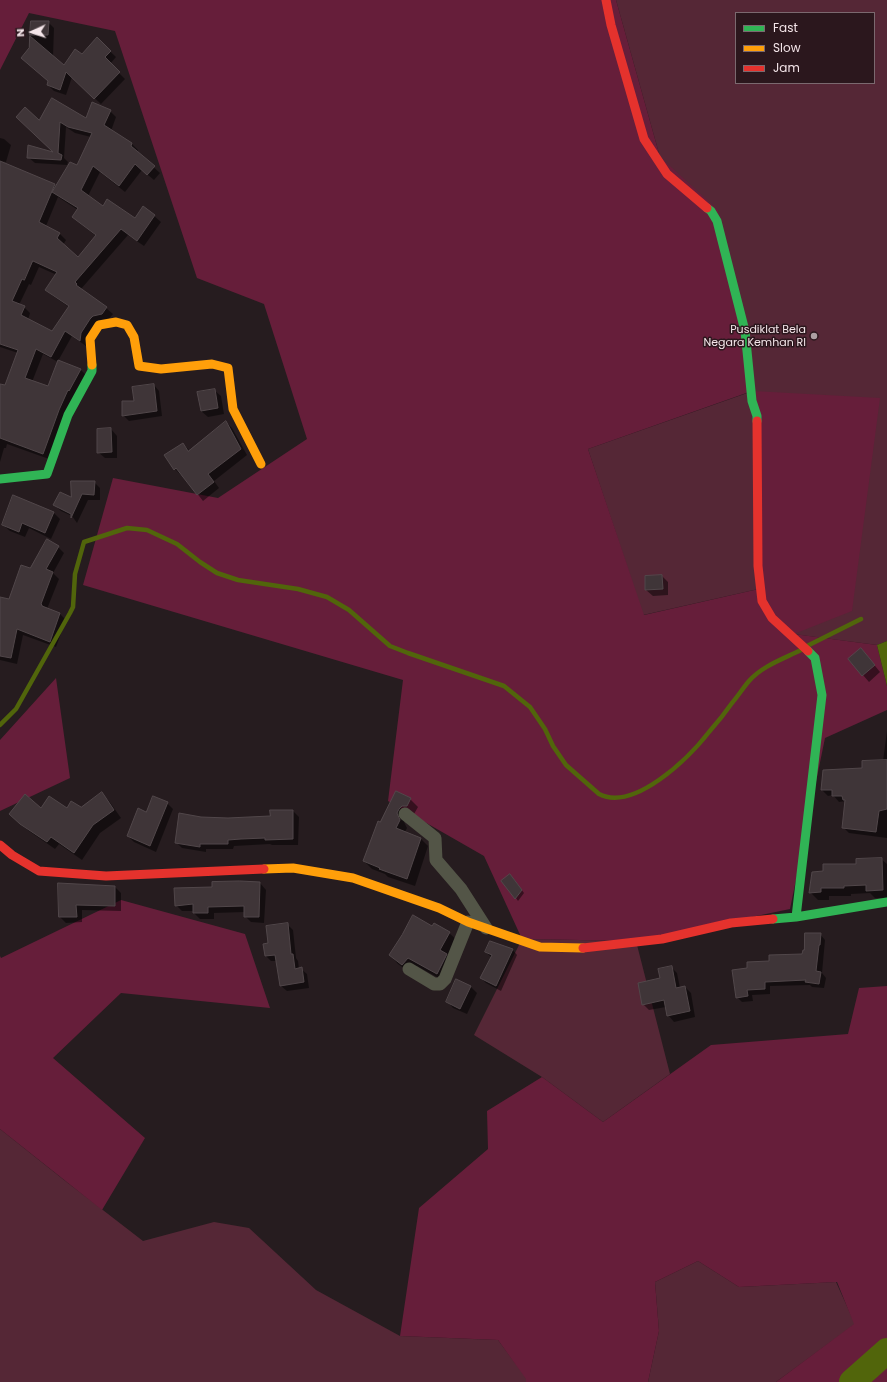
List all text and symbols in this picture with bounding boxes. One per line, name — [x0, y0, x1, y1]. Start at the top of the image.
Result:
north arrow — [12, 12, 52, 52]
legend — [735, 12, 875, 84]
text: Fast — [773, 19, 798, 36]
text: N — [12, 28, 28, 37]
text: Slow — [773, 39, 801, 56]
text: Jam — [773, 59, 800, 76]
place label: Pusdiklat Bela Negara Kemhan RI — [704, 323, 806, 349]
marker: Pusdiklat Bela Negara Kemhan RI — [809, 331, 819, 341]

